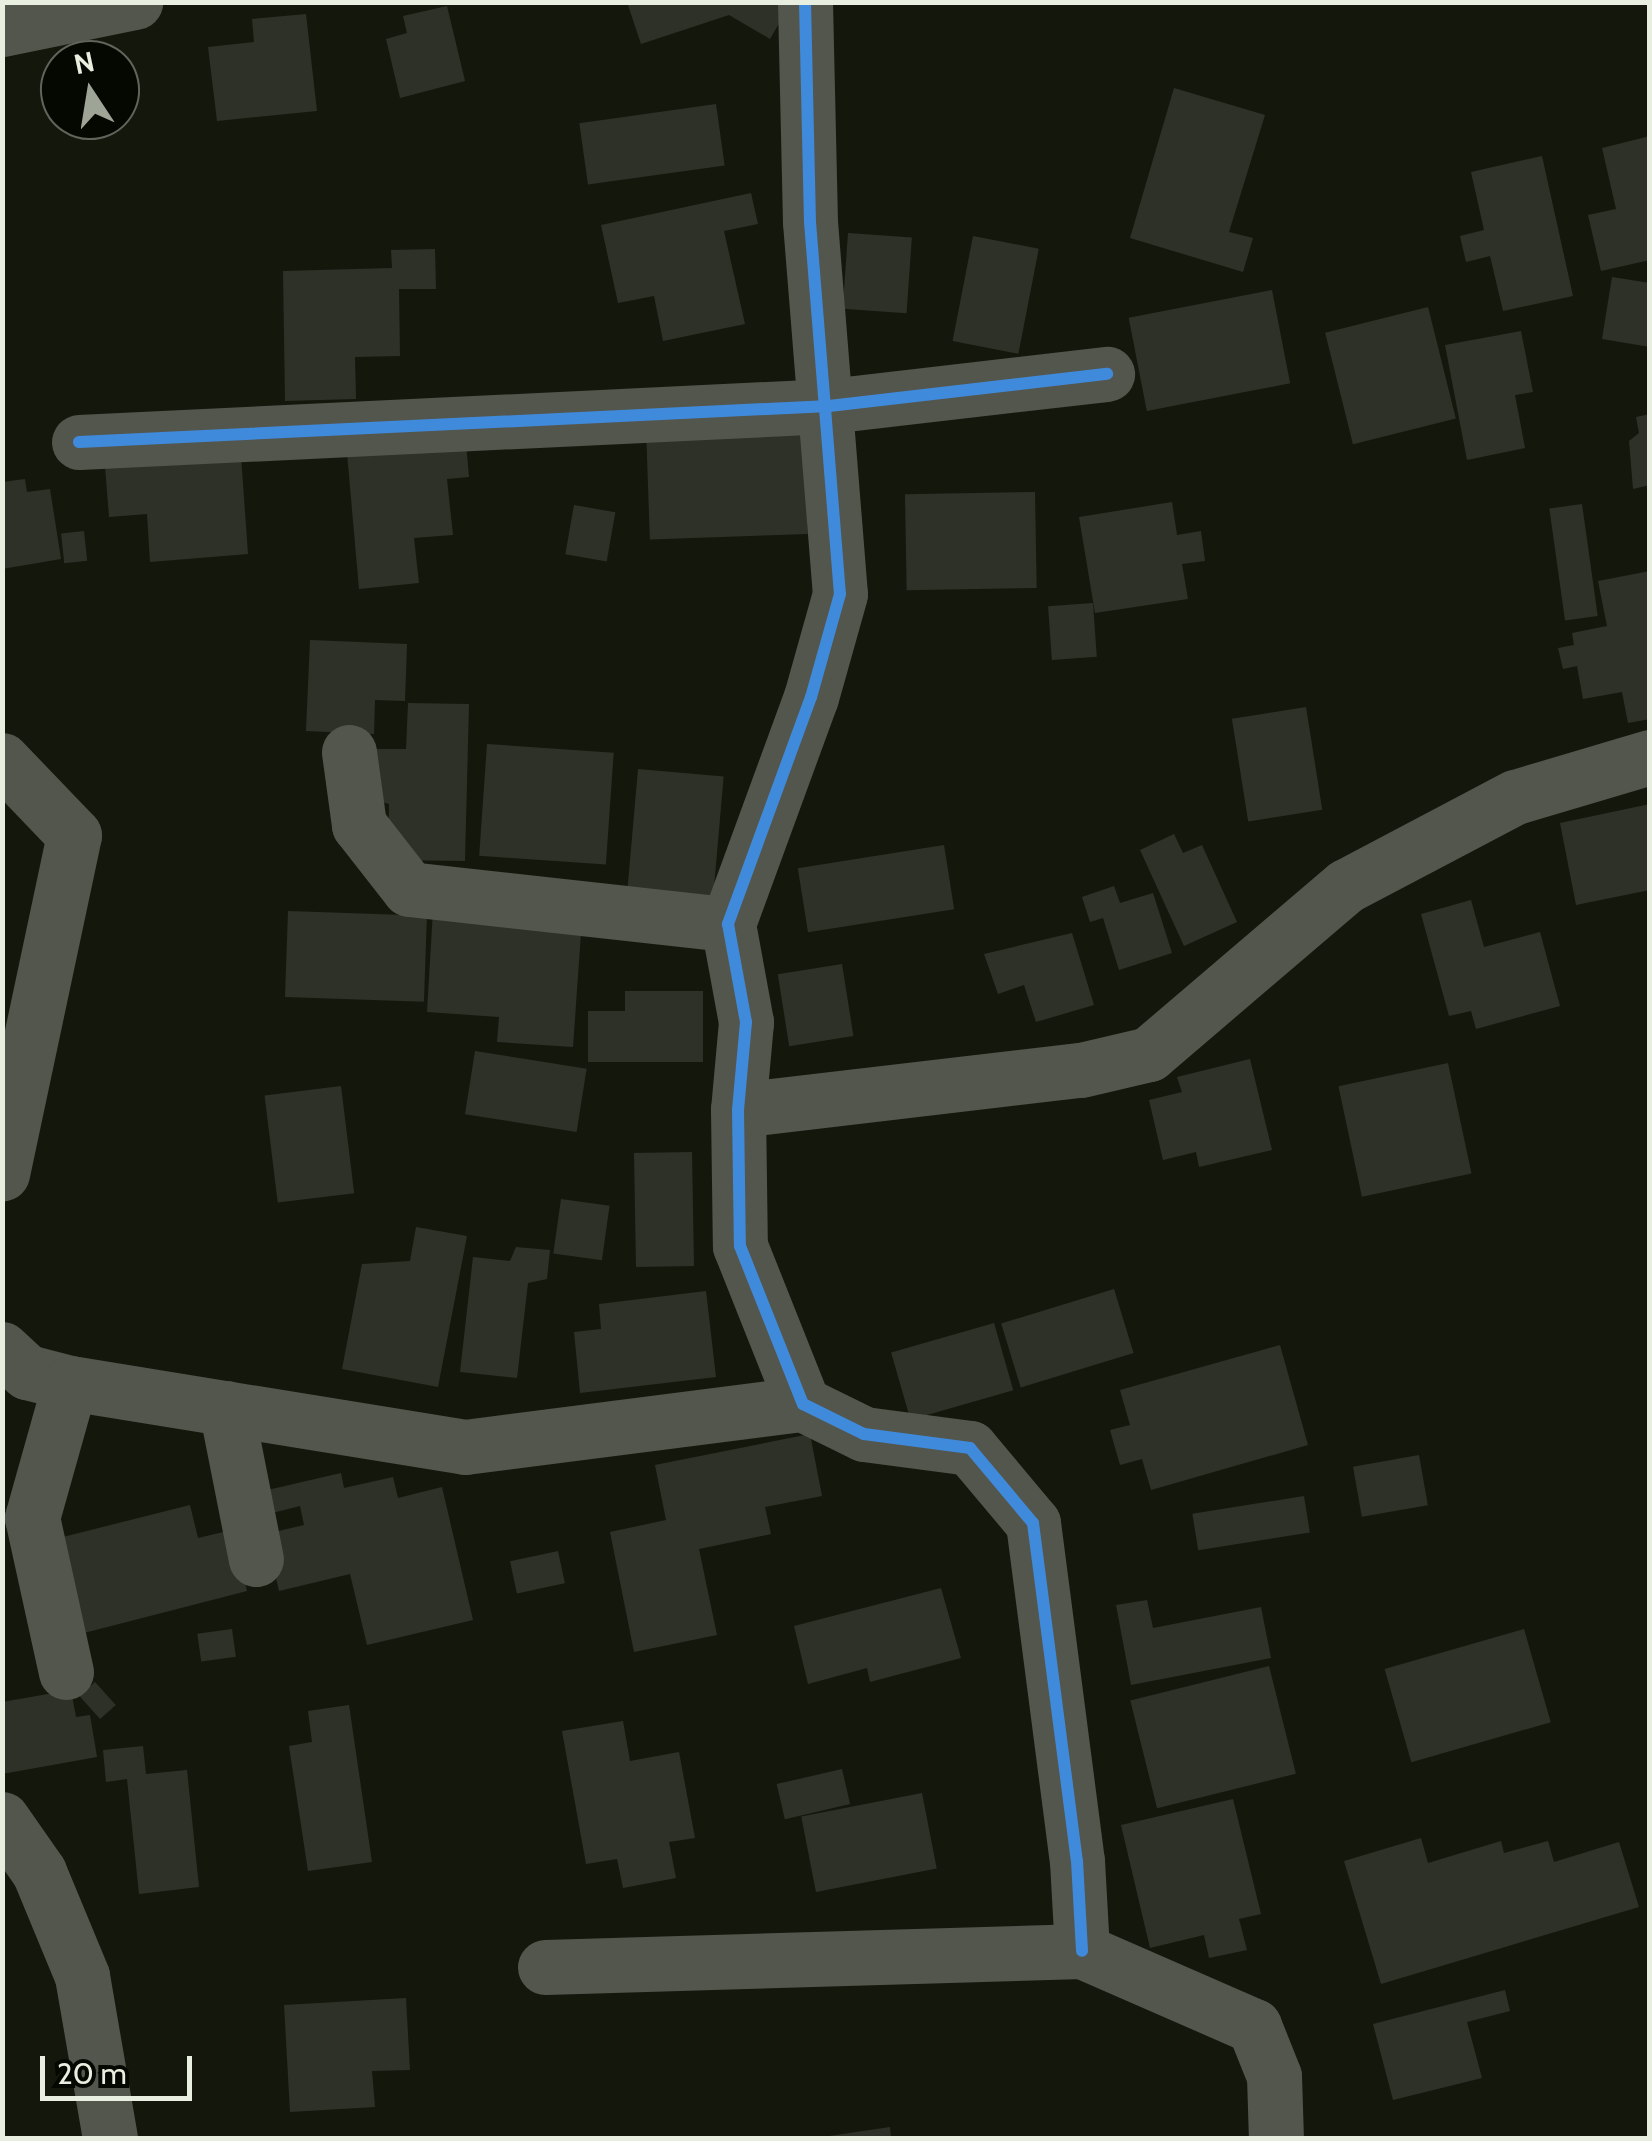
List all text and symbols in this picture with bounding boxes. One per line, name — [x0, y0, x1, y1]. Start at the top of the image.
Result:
north arrow — [40, 40, 140, 140]
text: N — [71, 44, 97, 81]
scale bar — [45, 2036, 198, 2098]
text: 20 m — [57, 2055, 127, 2092]

